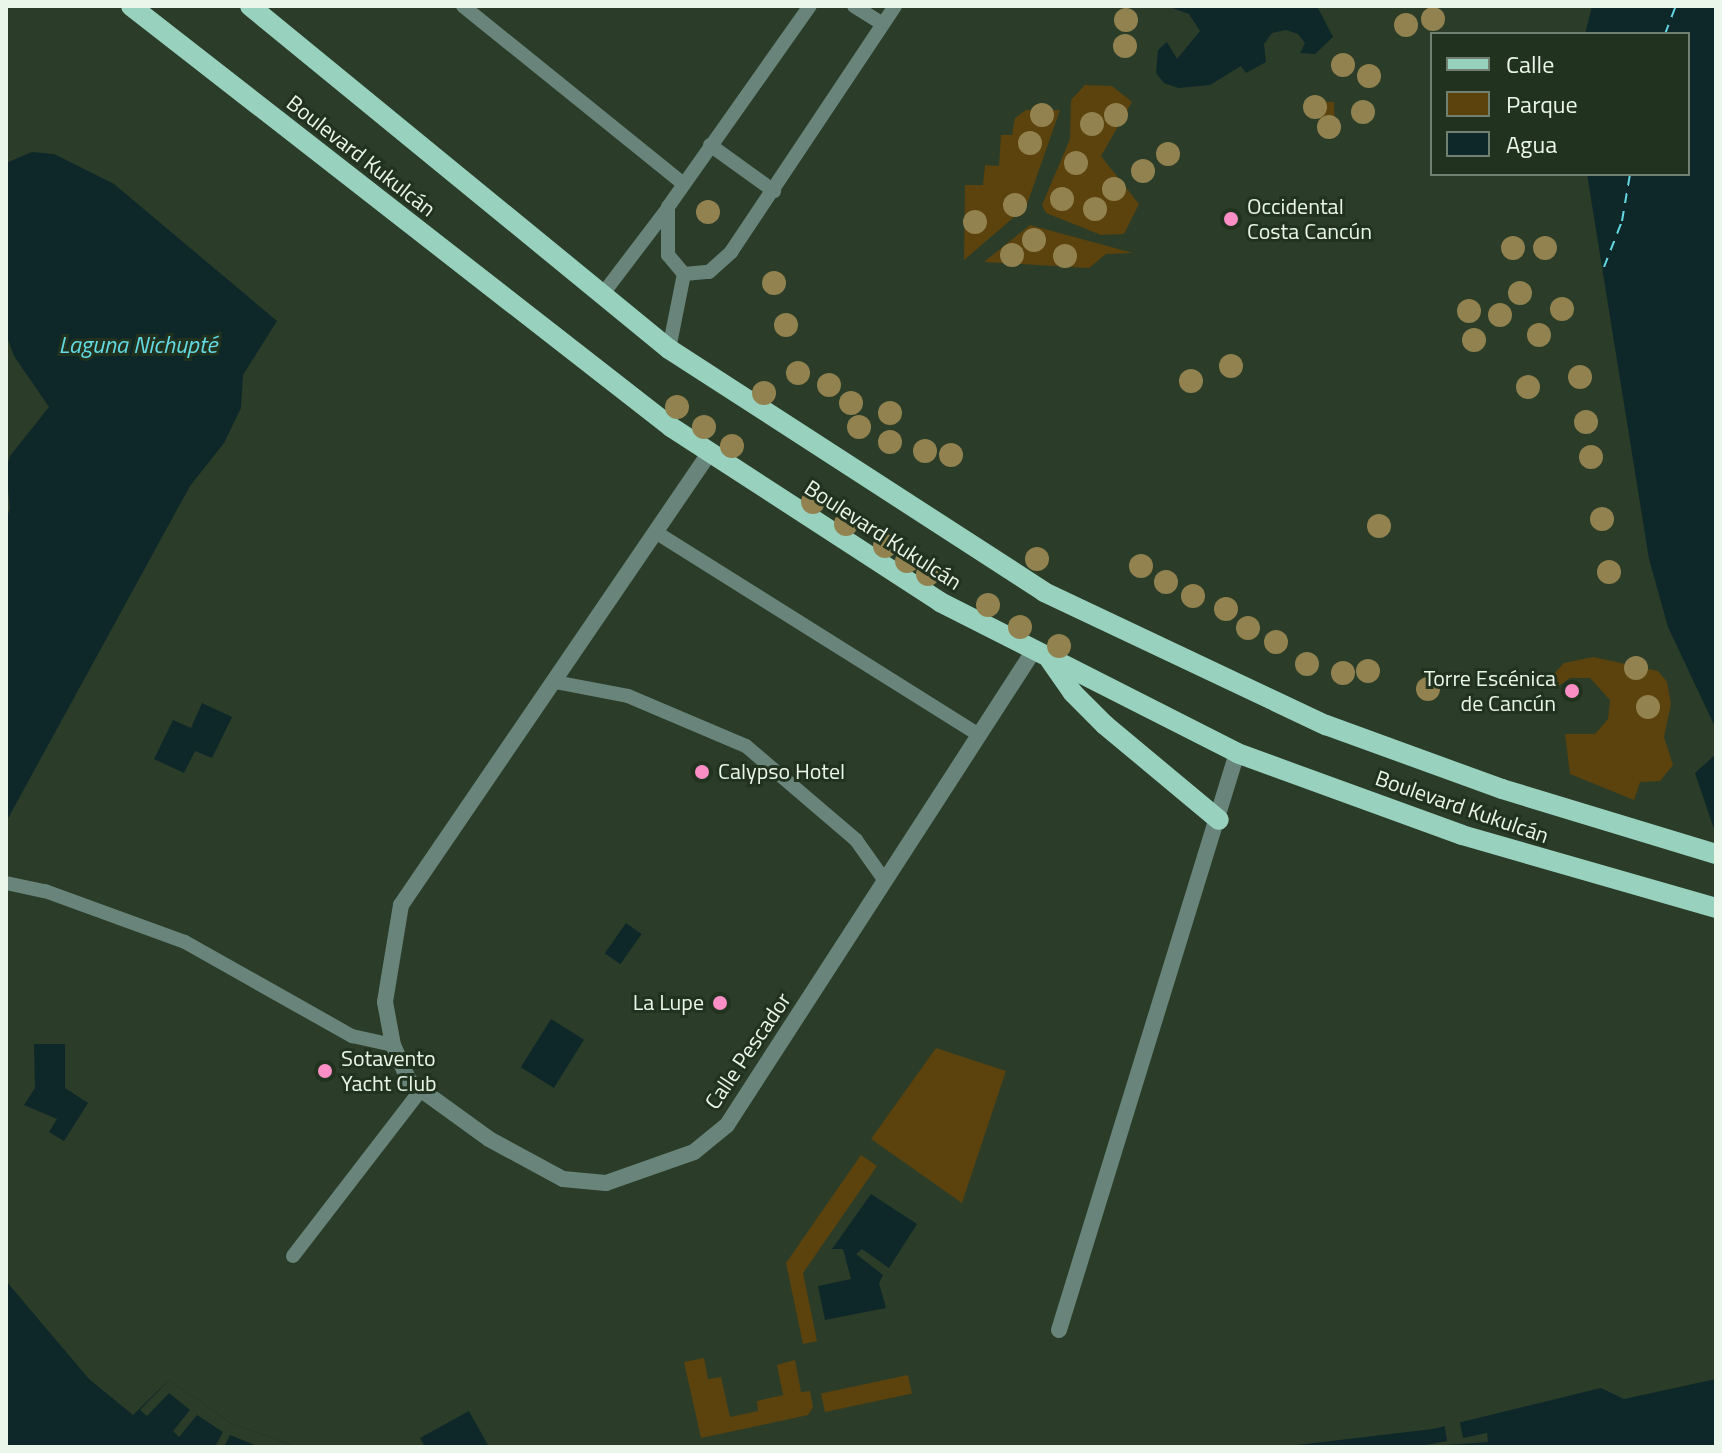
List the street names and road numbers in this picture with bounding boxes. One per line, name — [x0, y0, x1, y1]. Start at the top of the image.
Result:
street label: Boulevard Kukulcán — [281, 90, 441, 222]
street label: Boulevard Kukulcán — [800, 474, 966, 596]
street label: Boulevard Kukulcán — [1372, 765, 1552, 849]
street label: Calle Pescador — [699, 988, 797, 1114]

